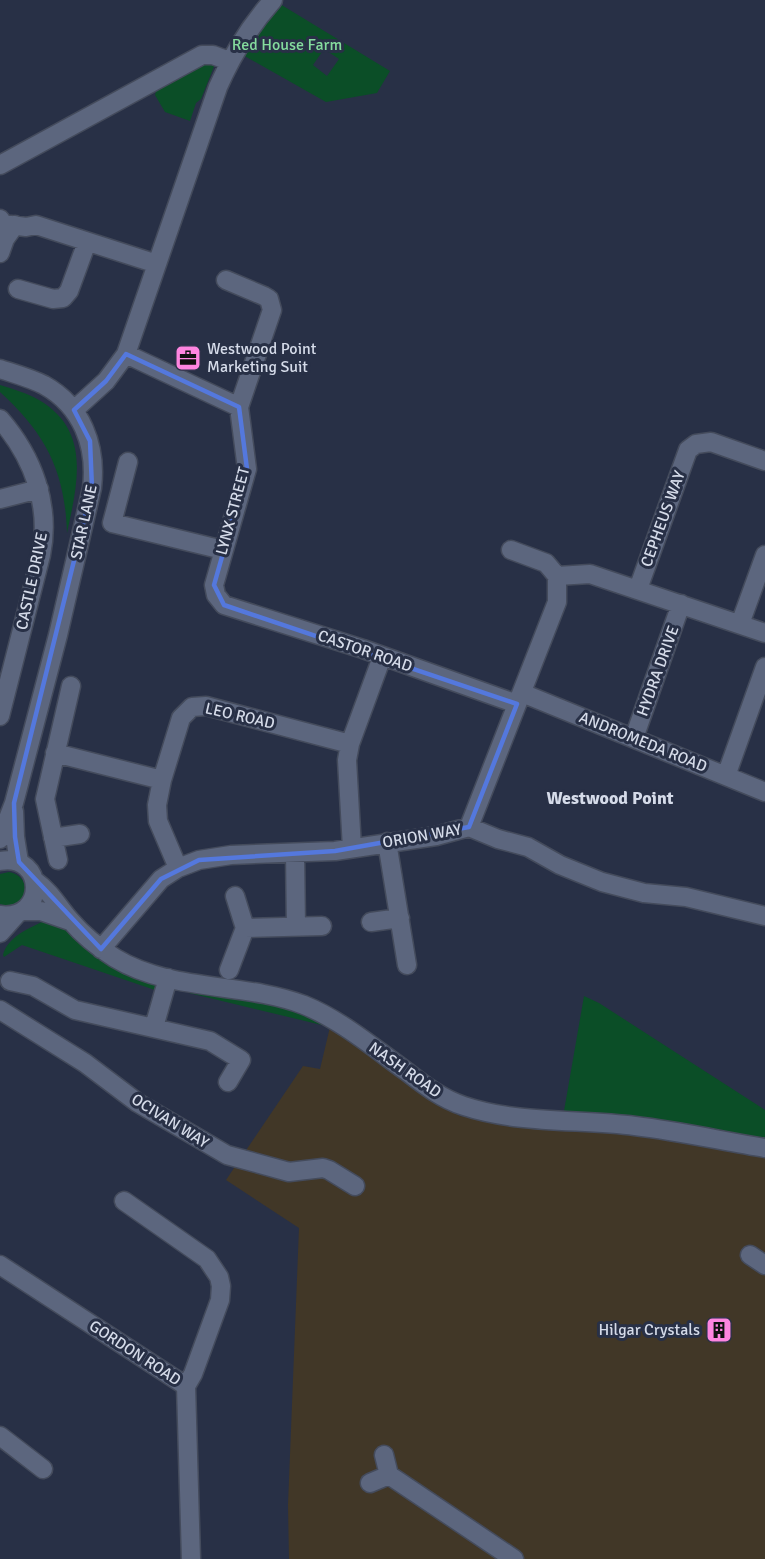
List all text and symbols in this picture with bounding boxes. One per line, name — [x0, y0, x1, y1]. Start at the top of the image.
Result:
park label: Red House Farm — [232, 35, 342, 55]
place label: Westwood Point Marketing Suit — [207, 339, 317, 377]
office icon: Westwood Point Marketing Suit — [173, 343, 203, 373]
street label: LYNX STREET — [212, 465, 254, 557]
street label: CEPHEUS WAY — [636, 468, 690, 570]
street label: STAR LANE — [66, 483, 102, 561]
street label: CASTLE DRIVE — [12, 530, 52, 632]
street label: HYDRA DRIVE — [632, 623, 684, 719]
street label: CASTOR ROAD — [315, 625, 415, 677]
street label: LEO ROAD — [203, 698, 277, 734]
street label: ANDROMEDA ROAD — [576, 707, 710, 777]
district label: Westwood Point — [546, 787, 674, 809]
street label: ORION WAY — [381, 819, 463, 853]
street label: NASH ROAD — [365, 1038, 445, 1102]
street label: OCIVAN WAY — [128, 1089, 212, 1153]
building icon: Hilgar Crystals — [704, 1315, 734, 1345]
street label: GORDON ROAD — [85, 1316, 185, 1390]
place label: Hilgar Crystals — [598, 1320, 700, 1340]

